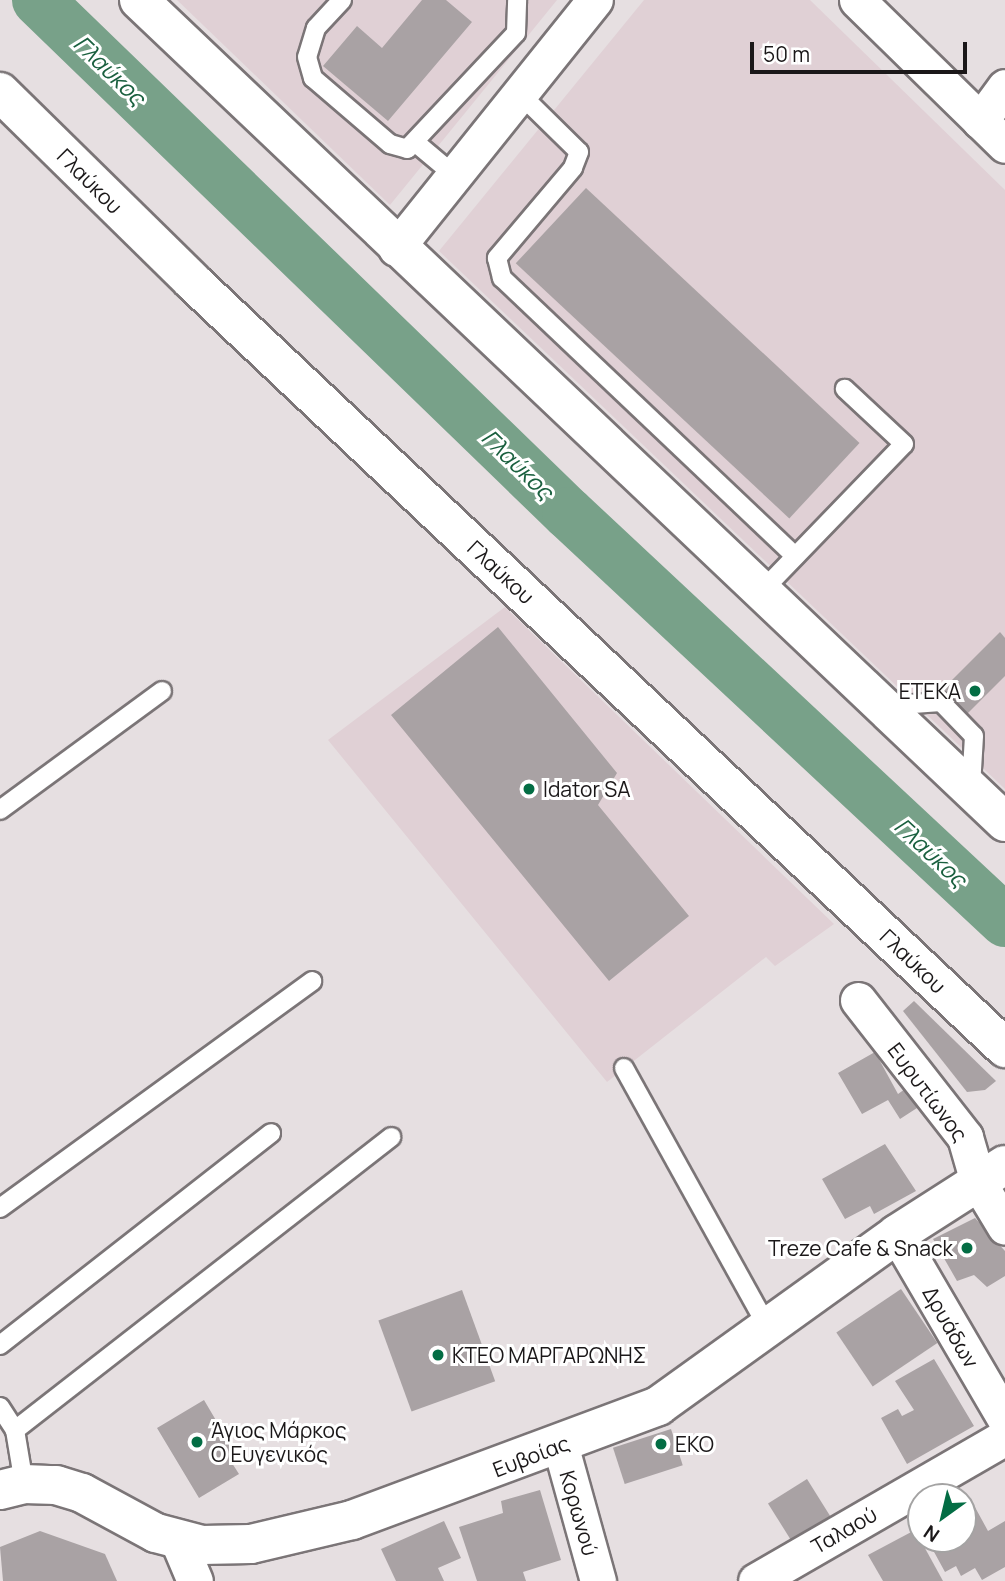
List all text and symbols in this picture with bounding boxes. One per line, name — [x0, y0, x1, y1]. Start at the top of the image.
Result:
scale bar — [753, 28, 970, 72]
water label: Γλαύκος — [69, 29, 151, 111]
text: 50 m — [763, 40, 810, 68]
street label: Γλαύκου — [52, 143, 128, 219]
water label: Γλαύκος — [477, 423, 559, 505]
street label: Γλαύκου — [463, 535, 539, 609]
place label: ΕΤΕΚΑ — [899, 678, 961, 704]
marker: ΕΤΕΚΑ — [967, 683, 983, 699]
place label: Idator SA — [543, 776, 630, 802]
marker: Idator SA — [521, 781, 537, 797]
water label: Γλαύκος — [889, 812, 973, 892]
street label: Γλαύκου — [875, 924, 951, 998]
street label: Ευρυτίωνος — [883, 1038, 973, 1146]
place label: Treze Cafe & Snack — [768, 1235, 953, 1261]
marker: Treze Cafe & Snack — [959, 1240, 975, 1256]
street label: Δρυάδων — [918, 1282, 984, 1372]
place label: ΚΤΕΟ ΜΑΡΓΑΡΩΝΗΣ — [452, 1342, 646, 1368]
marker: ΚΤΕΟ ΜΑΡΓΑΡΩΝΗΣ — [430, 1347, 446, 1363]
place label: Άγιος Μάρκος Ο Ευγενικός — [211, 1417, 347, 1467]
street label: Ευβοίας — [489, 1430, 573, 1482]
place label: ΕΚΟ — [675, 1431, 714, 1457]
marker: Άγιος Μάρκος Ο Ευγενικός — [189, 1434, 205, 1450]
marker: ΕΚΟ — [653, 1436, 669, 1452]
street label: Κορωνού — [555, 1468, 603, 1558]
north arrow — [907, 1483, 977, 1553]
street label: Ταλαού — [807, 1501, 881, 1559]
text: N — [918, 1519, 944, 1548]

